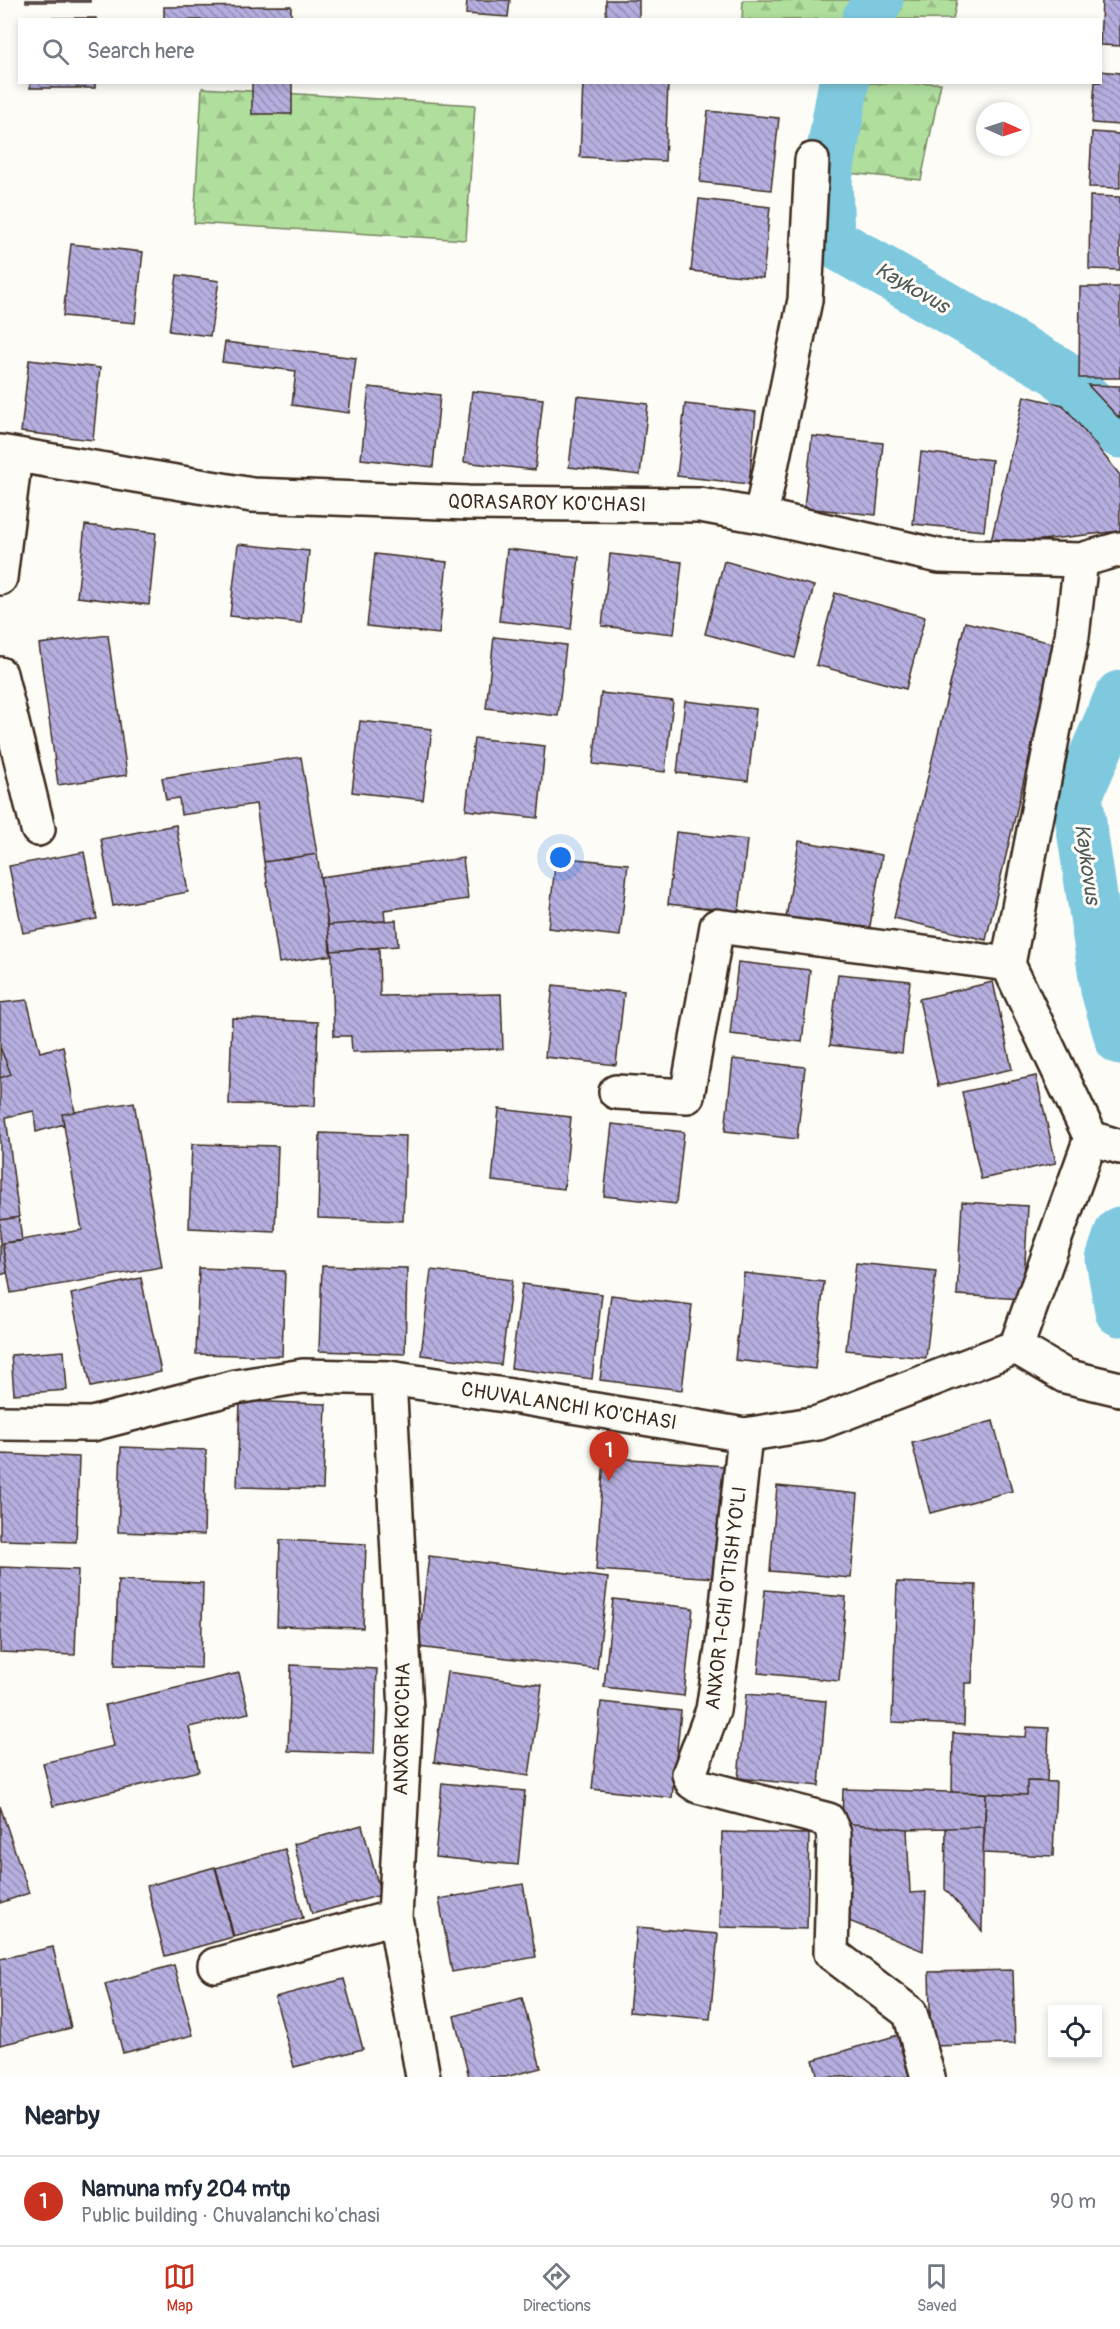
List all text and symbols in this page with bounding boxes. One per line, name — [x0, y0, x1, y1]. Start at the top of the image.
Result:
search box — [18, 18, 1102, 84]
icon: search — [39, 35, 72, 68]
text: Search here — [87, 37, 194, 65]
north arrow — [976, 102, 1030, 156]
water label: Kaykovus — [870, 256, 956, 321]
street label: QORASAROY KO'CHASI — [448, 489, 646, 517]
water label: Kaykovus — [1068, 822, 1106, 908]
your location — [546, 843, 575, 872]
street label: CHUVALANCHI KO'CHASI — [459, 1377, 679, 1435]
pin: 1 — [590, 1432, 628, 1481]
street label: ANXOR 1-CHI O'TISH YO'LI — [700, 1485, 752, 1711]
street label: ANXOR KO'CHA — [388, 1662, 416, 1796]
map controls — [1048, 2005, 1102, 2059]
button: locate — [1048, 2005, 1102, 2059]
text: Nearby — [24, 2100, 100, 2132]
text: Namuna mfy 204 mtp — [81, 2175, 290, 2203]
text: 1 — [40, 2189, 47, 2214]
text: 90 m — [1050, 2189, 1096, 2214]
text: Public building · Chuvalanchi ko'chasi — [81, 2203, 380, 2228]
tab: Map — [163, 2260, 196, 2316]
tab: Directions — [523, 2260, 591, 2316]
tab: Saved — [917, 2260, 957, 2316]

